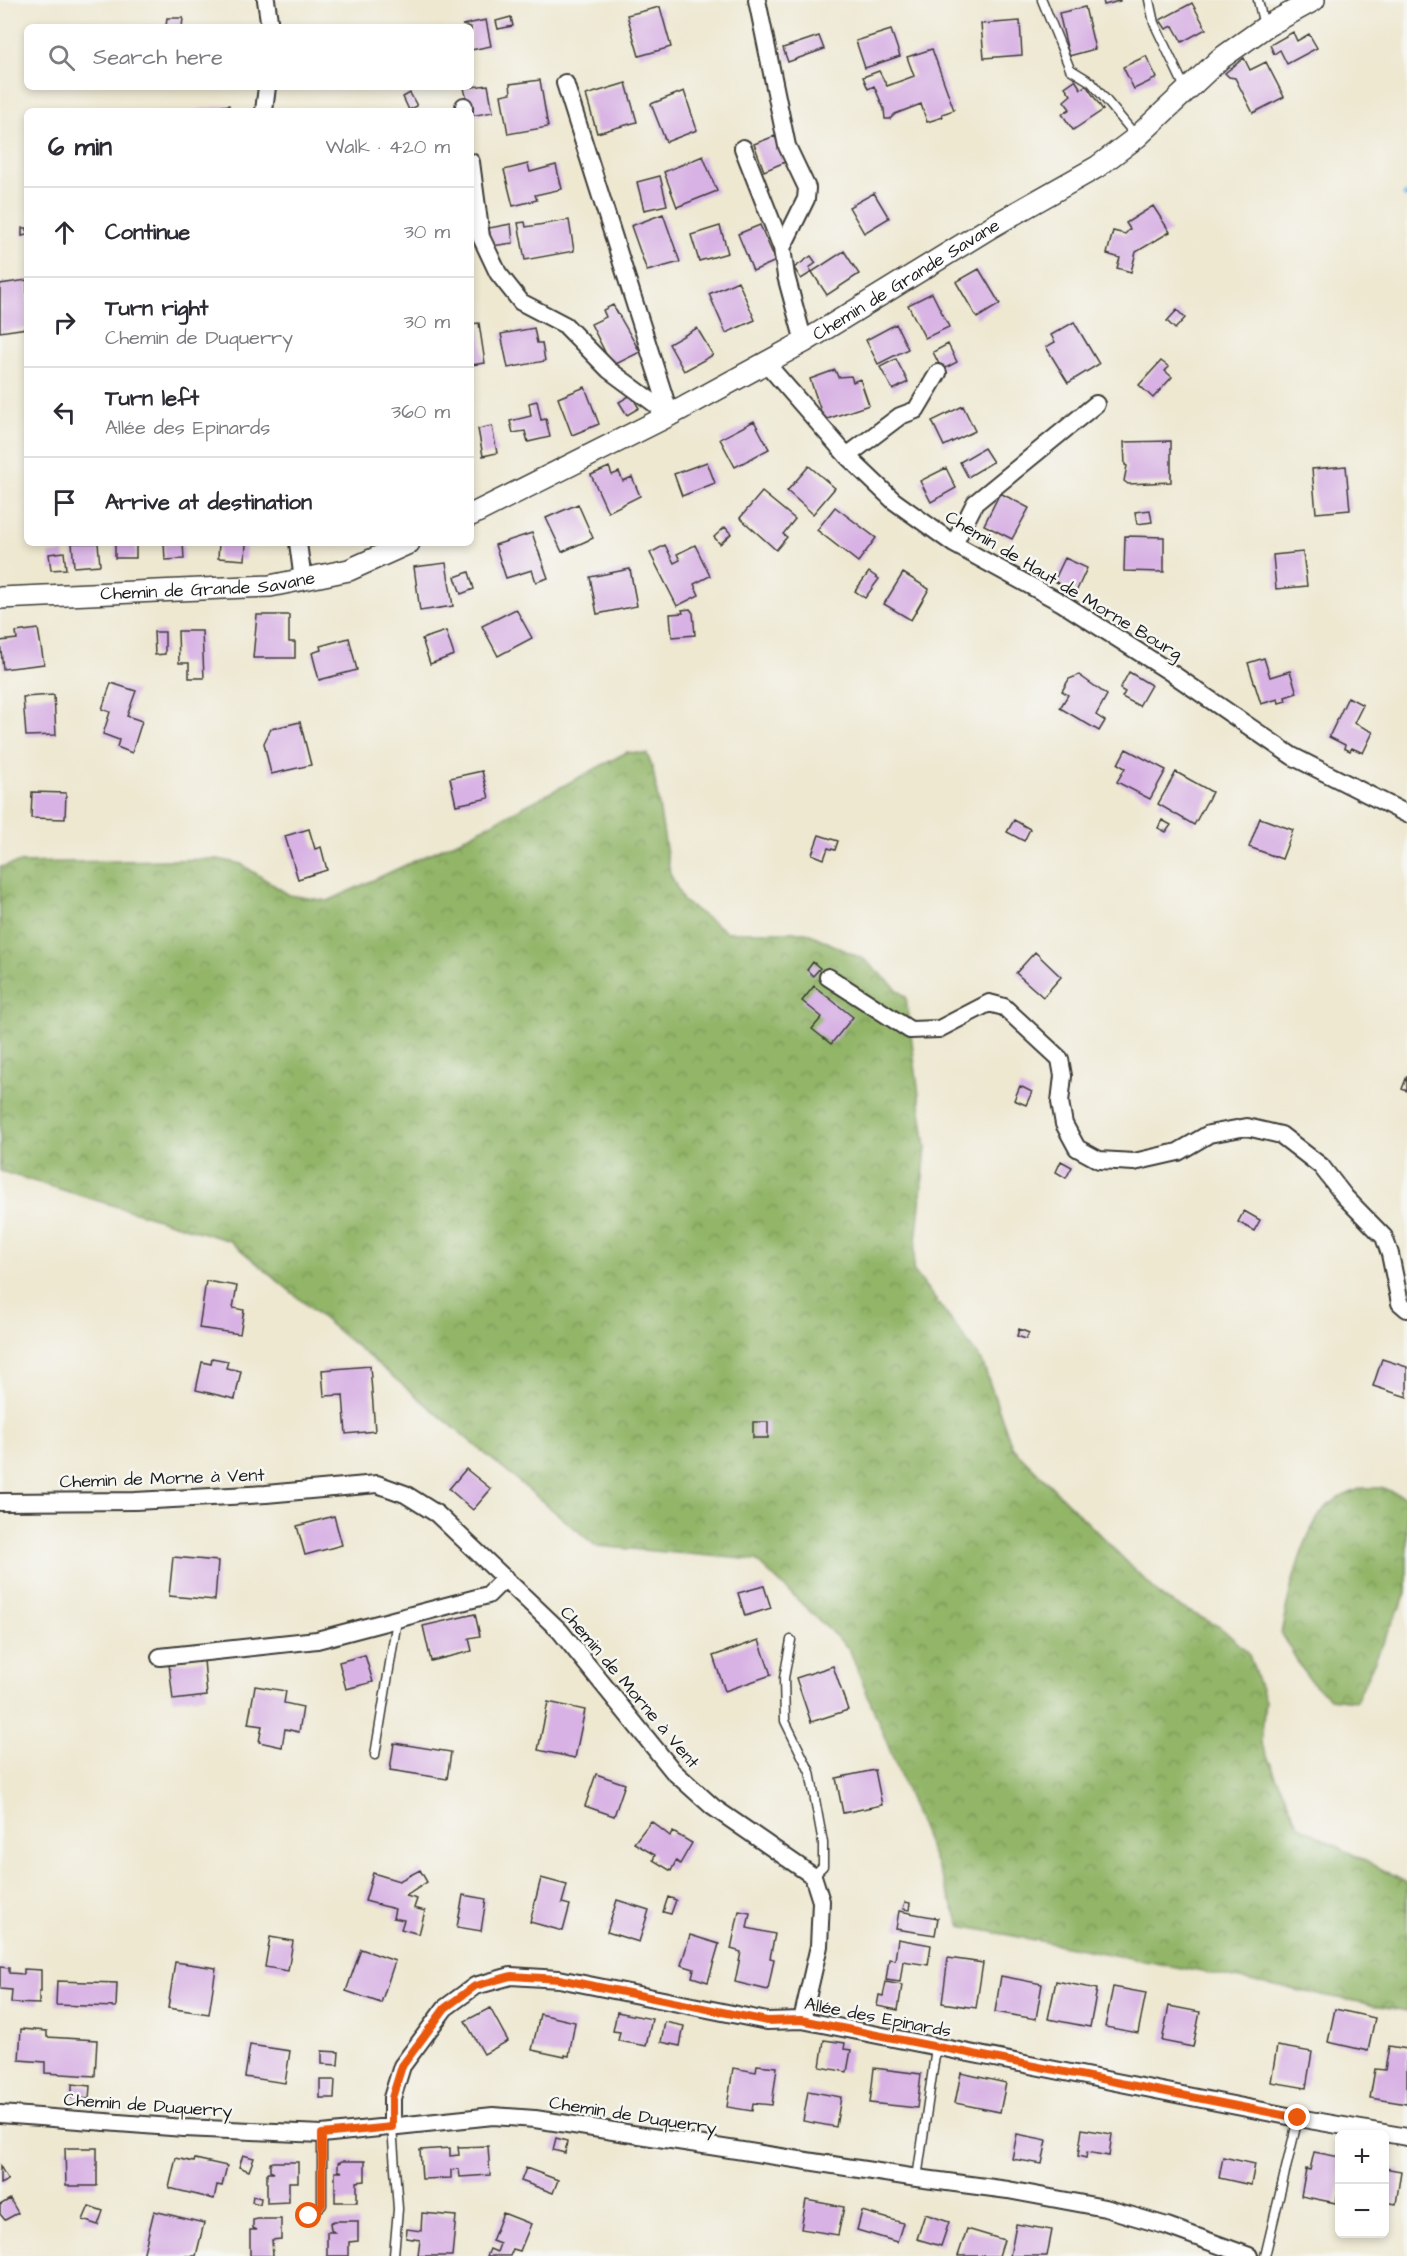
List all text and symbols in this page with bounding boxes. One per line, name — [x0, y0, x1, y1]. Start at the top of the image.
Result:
search box — [24, 24, 474, 90]
icon: search — [45, 41, 78, 74]
text: Search here — [93, 42, 223, 73]
text: 6 min — [48, 129, 112, 165]
text: Walk · 420 m — [326, 133, 450, 161]
street label: Chemin de Grande Savane — [808, 213, 1004, 347]
icon: ahead — [48, 216, 81, 249]
text: Continue — [105, 217, 190, 248]
text: 30 m — [404, 218, 450, 246]
text: Turn right — [105, 293, 208, 324]
icon: right — [48, 306, 81, 339]
text: 30 m — [404, 308, 450, 336]
text: Chemin de Duquerry — [105, 324, 293, 352]
text: Turn left — [105, 383, 199, 414]
icon: left — [48, 396, 81, 429]
text: 360 m — [391, 398, 450, 426]
text: Allée des Epinards — [105, 414, 270, 442]
icon: arrive — [48, 486, 81, 519]
text: Arrive at destination — [105, 487, 312, 518]
street label: Chemin de Haut de Morne Bourg — [940, 505, 1187, 667]
street label: Chemin de Grande Savane — [100, 565, 317, 607]
street label: Chemin de Morne à Vent — [59, 1462, 266, 1495]
street label: Chemin de Morne à Vent — [554, 1601, 706, 1774]
street label: Allée des Epinards — [802, 1991, 953, 2044]
street label: Chemin de Duquerry — [63, 2087, 233, 2125]
street label: Chemin de Duquerry — [547, 2090, 719, 2142]
route end — [1284, 2104, 1310, 2130]
map controls — [1335, 2130, 1389, 2238]
button: + — [1335, 2130, 1389, 2184]
button: − — [1335, 2184, 1389, 2238]
route start — [295, 2202, 321, 2228]

